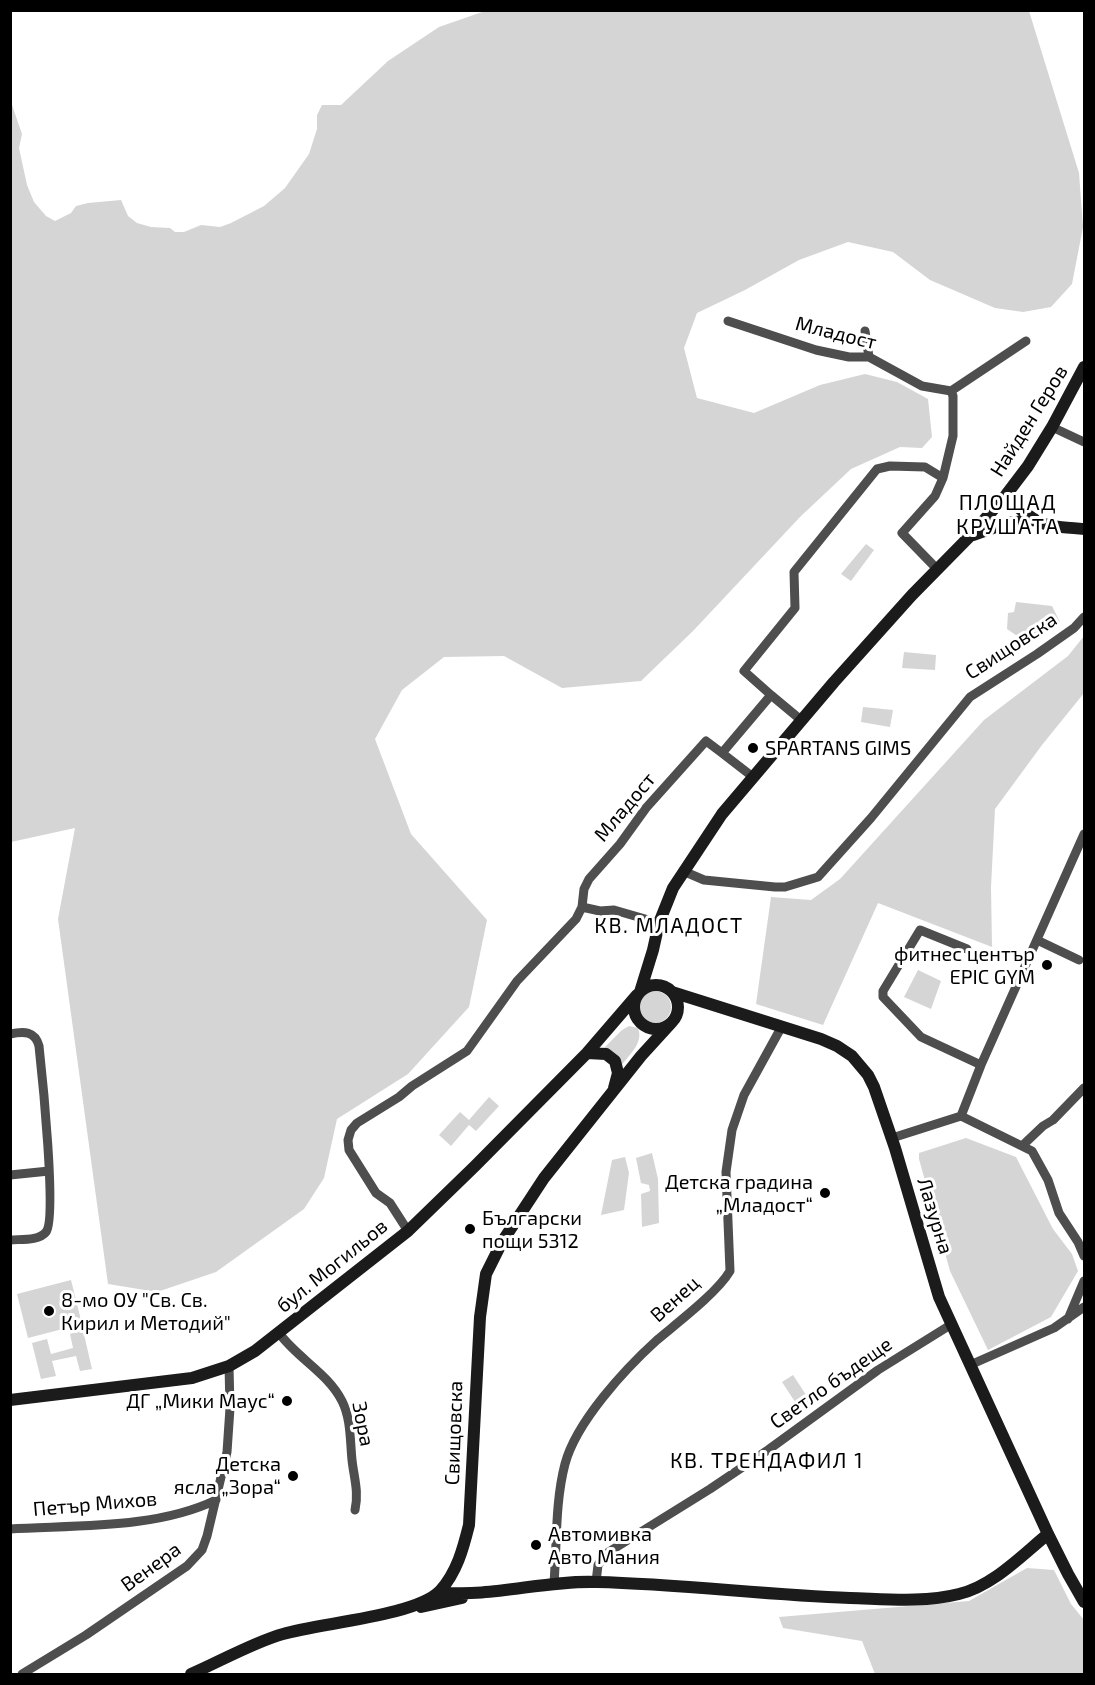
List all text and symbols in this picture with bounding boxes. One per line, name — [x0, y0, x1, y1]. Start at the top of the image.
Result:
street label: Младост — [793, 311, 879, 355]
street label: Найден Геров — [985, 361, 1073, 481]
district label: ПЛОЩАД КРУШАТА — [956, 490, 1060, 540]
street label: Свищовска — [961, 607, 1061, 685]
place label: SPARTANS GIMS — [765, 736, 911, 760]
marker: SPARTANS GIMS — [746, 741, 760, 755]
street label: Младост — [589, 768, 661, 846]
district label: КВ. МЛАДОСТ — [594, 913, 744, 939]
place label: фитнес център EPIC GYM — [894, 942, 1035, 989]
marker: фитнес център EPIC GYM — [1040, 958, 1054, 972]
place label: Детска градина „Младост“ — [665, 1170, 813, 1217]
street label: Лазурна — [912, 1175, 958, 1257]
marker: Детска градина „Младост“ — [818, 1186, 832, 1200]
place label: Български пощи 5312 — [482, 1206, 582, 1253]
street label: бул. Могильов — [272, 1214, 392, 1318]
marker: Български пощи 5312 — [463, 1222, 477, 1236]
street label: Венец — [646, 1271, 704, 1327]
place label: 8-мо ОУ "Св. Св. Кирил и Методий" — [61, 1288, 231, 1335]
marker: 8-мо ОУ "Св. Св. Кирил и Методий" — [42, 1304, 56, 1318]
street label: Светло бъдеще — [765, 1332, 897, 1434]
street label: Свищовска — [440, 1380, 468, 1486]
place label: ДГ „Мики Маус“ — [126, 1389, 275, 1413]
marker: ДГ „Мики Маус“ — [280, 1394, 294, 1408]
street label: Зора — [347, 1400, 379, 1448]
district label: КВ. ТРЕНДАФИЛ 1 — [670, 1448, 864, 1474]
place label: Детска ясла „Зора“ — [174, 1452, 281, 1499]
marker: Детска ясла „Зора“ — [286, 1469, 300, 1483]
street label: Петър Михов — [32, 1487, 158, 1521]
place label: Автомивка Авто Мания — [548, 1522, 660, 1569]
street label: Венера — [116, 1537, 186, 1597]
marker: Автомивка Авто Мания — [529, 1538, 543, 1552]

